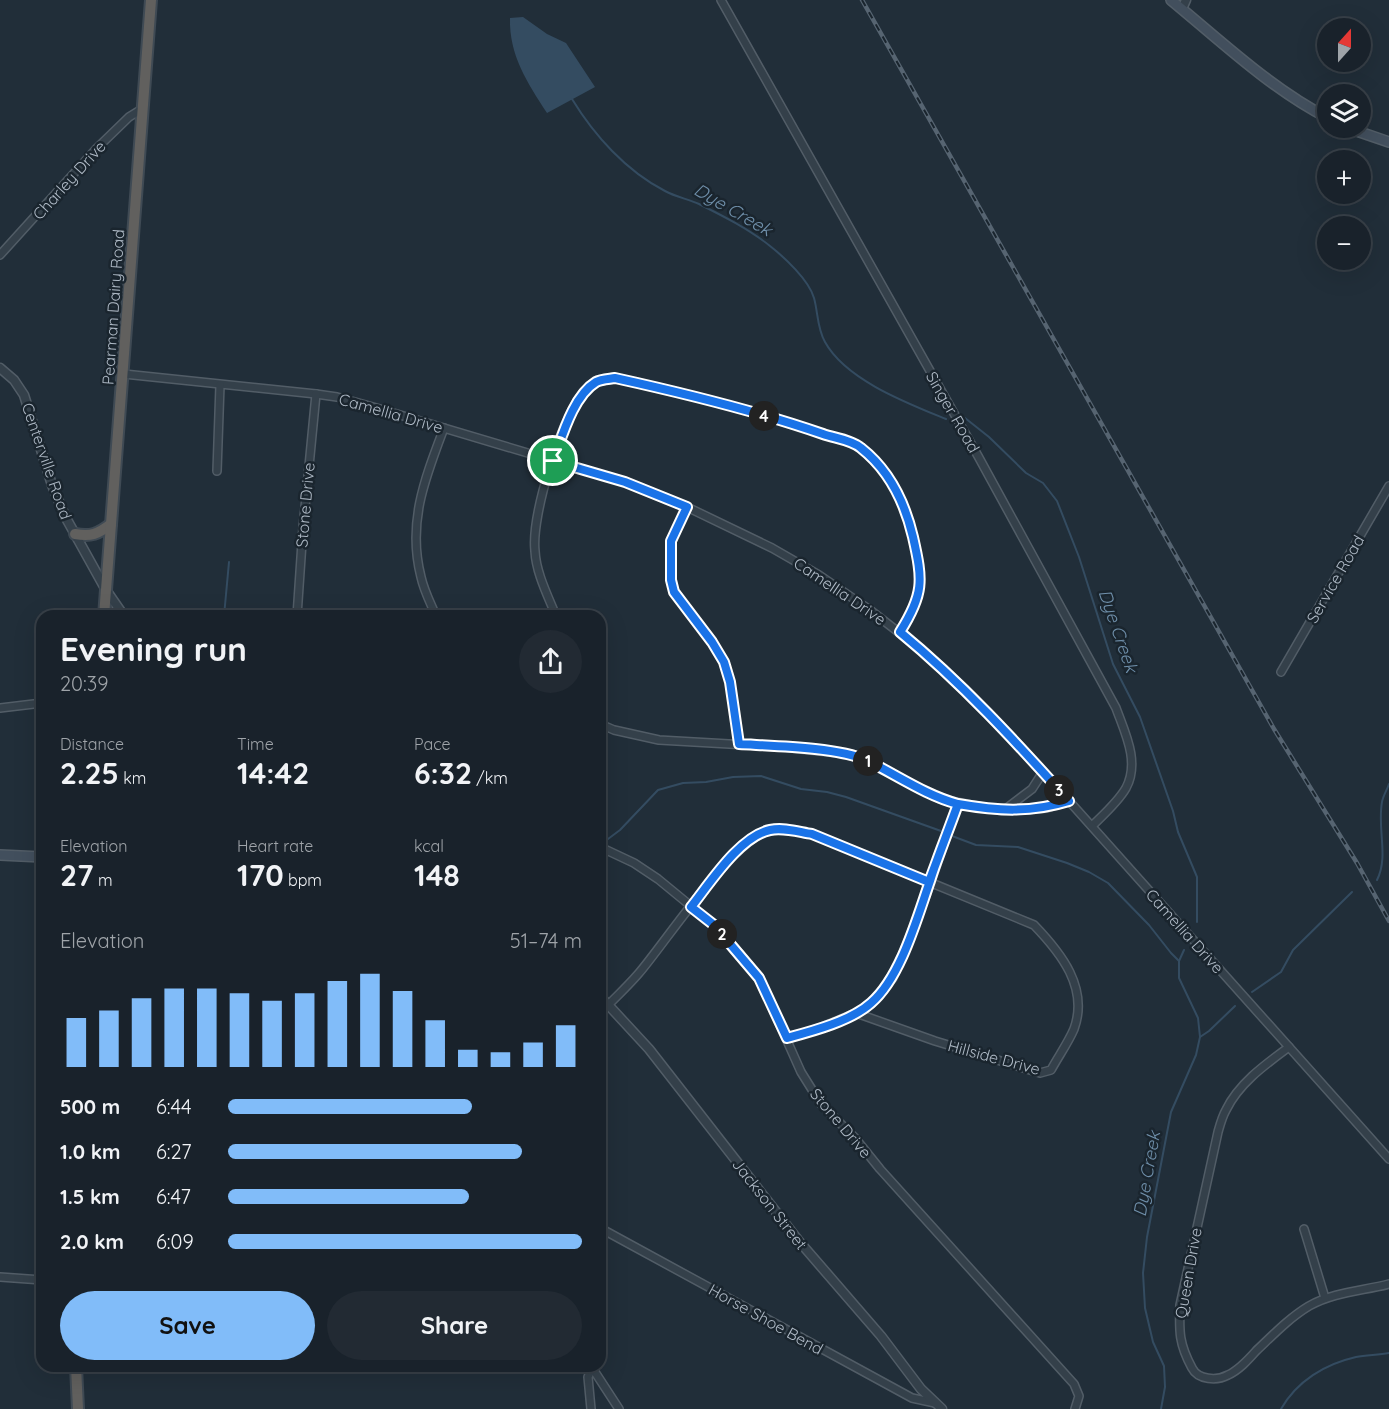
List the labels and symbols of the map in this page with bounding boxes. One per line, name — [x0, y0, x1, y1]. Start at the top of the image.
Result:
north arrow — [1317, 18, 1371, 72]
street label: Charley Drive — [28, 136, 110, 224]
water label: Dye Creek — [690, 178, 778, 242]
street label: Pearman Dairy Road — [98, 228, 128, 386]
street label: Singer Road — [922, 368, 984, 456]
street label: Camellia Drive — [337, 389, 445, 437]
street label: Centerville Road — [18, 400, 76, 522]
pin: 4 — [749, 401, 779, 431]
pin — [527, 435, 578, 486]
street label: Stone Drive — [291, 462, 319, 548]
street label: Service Road — [1302, 531, 1368, 627]
street label: Camellia Drive — [790, 553, 890, 629]
water label: Dye Creek — [1094, 586, 1144, 677]
pin: 1 — [853, 746, 883, 776]
pin: 3 — [1044, 775, 1074, 805]
street label: Camellia Drive — [1142, 884, 1228, 978]
pin: 2 — [707, 919, 737, 949]
street label: Hillside Drive — [946, 1035, 1042, 1079]
street label: Stone Drive — [806, 1084, 876, 1162]
water label: Dye Creek — [1128, 1128, 1166, 1218]
street label: Jackson Street — [728, 1154, 812, 1254]
street label: Queen Drive — [1170, 1226, 1206, 1320]
street label: Horse Shoe Bend — [705, 1279, 827, 1359]

